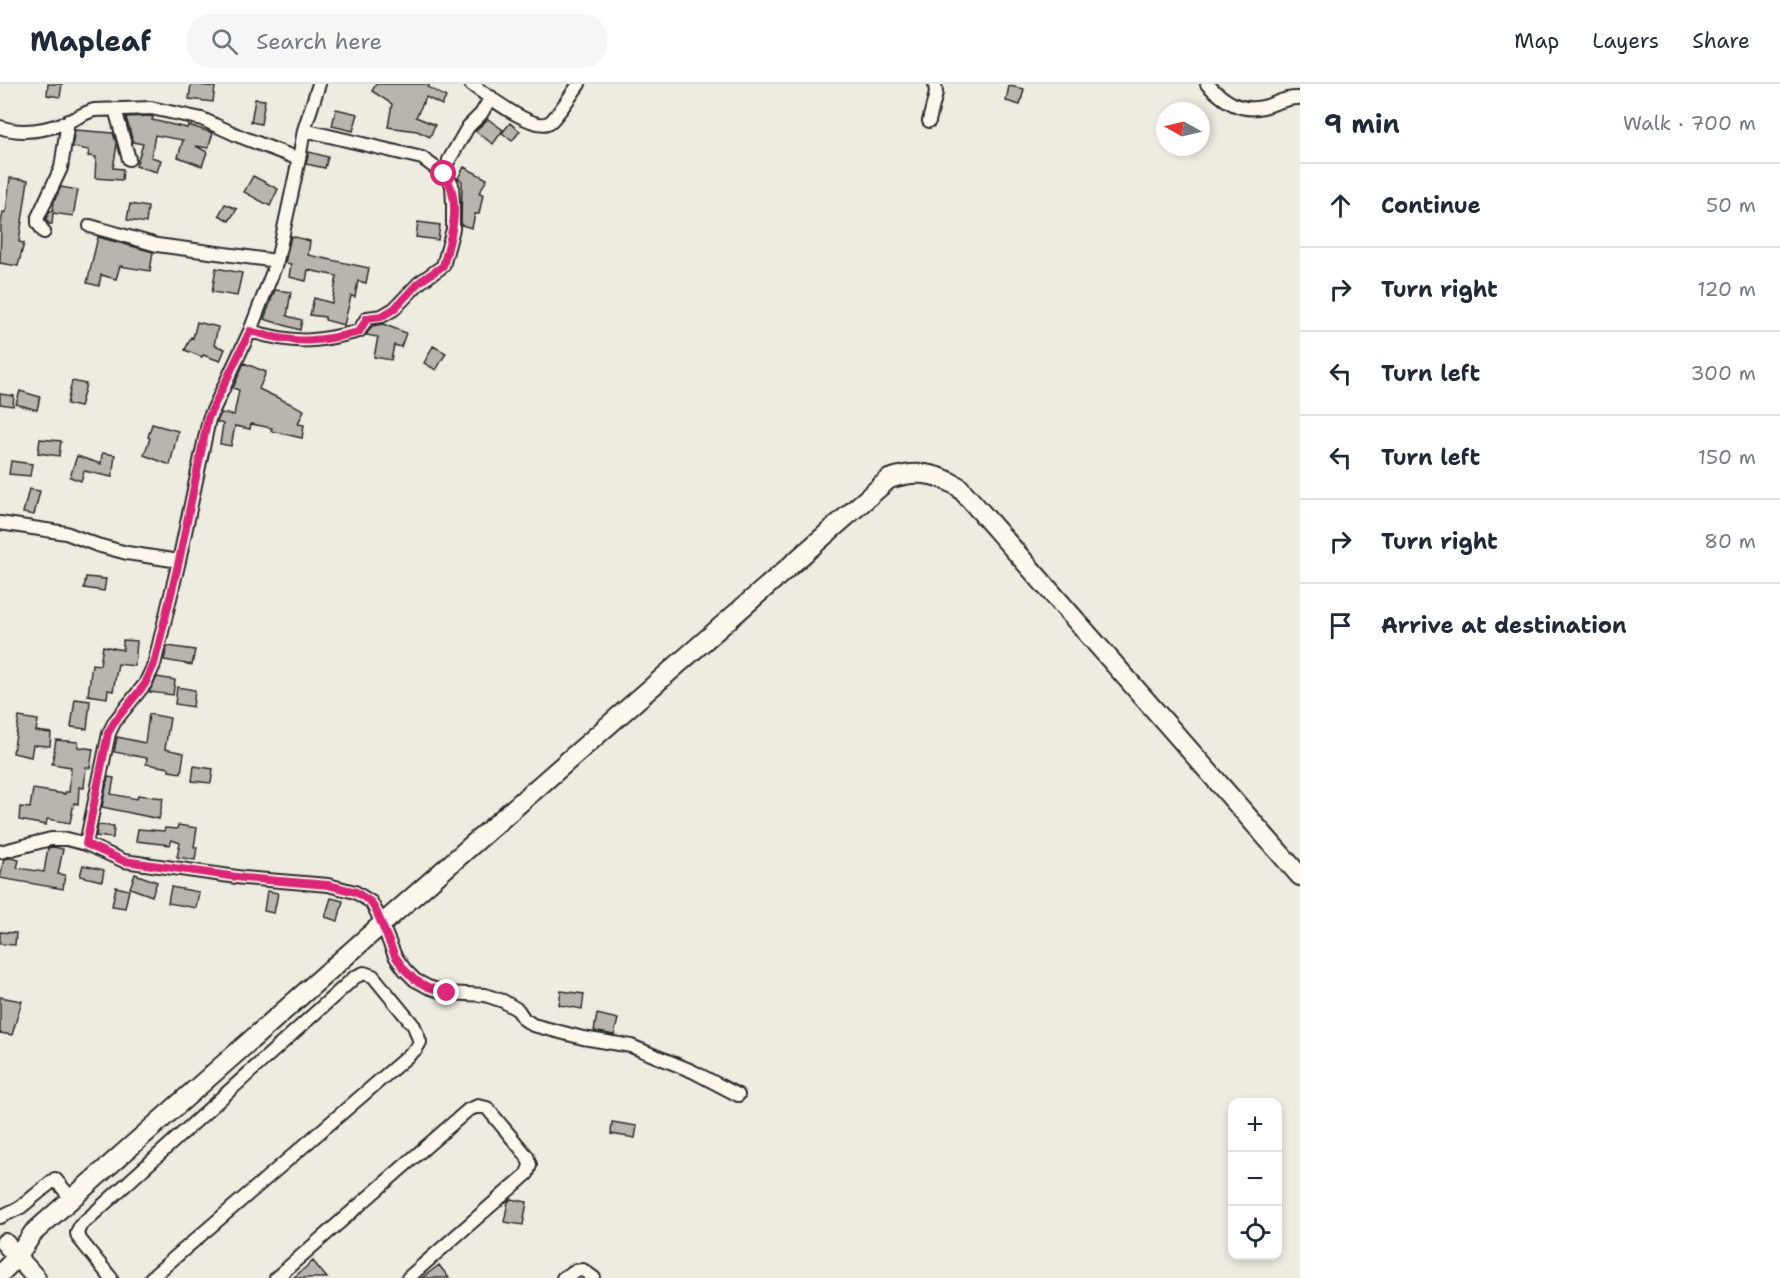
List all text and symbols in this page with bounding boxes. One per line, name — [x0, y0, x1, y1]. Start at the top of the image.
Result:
search box — [187, 14, 607, 68]
text: Mapleaf — [30, 22, 151, 60]
icon: search — [208, 25, 241, 58]
text: Search here — [256, 27, 382, 56]
text: Map — [1514, 27, 1559, 55]
text: Layers — [1592, 27, 1659, 55]
text: Share — [1692, 27, 1750, 55]
north arrow — [1156, 102, 1210, 156]
text: 9 min — [1324, 106, 1400, 141]
text: Walk · 700 m — [1623, 110, 1756, 136]
route start — [430, 160, 456, 186]
icon: ahead — [1324, 189, 1357, 222]
text: Continue — [1381, 191, 1481, 220]
text: 50 m — [1706, 192, 1756, 218]
icon: right — [1324, 273, 1357, 306]
text: Turn right — [1381, 275, 1498, 304]
text: 120 m — [1697, 276, 1756, 302]
icon: left — [1324, 357, 1357, 390]
text: Turn left — [1381, 359, 1480, 388]
text: 300 m — [1690, 360, 1756, 386]
icon: left — [1324, 441, 1357, 474]
text: Turn left — [1381, 443, 1480, 472]
text: 150 m — [1698, 444, 1756, 470]
icon: right — [1324, 525, 1357, 558]
text: Turn right — [1381, 527, 1498, 556]
text: 80 m — [1704, 528, 1756, 554]
icon: arrive — [1324, 609, 1357, 642]
text: Arrive at destination — [1381, 611, 1627, 640]
route end — [433, 979, 459, 1005]
map controls — [1228, 1098, 1282, 1260]
button: + — [1228, 1098, 1282, 1152]
button: − — [1228, 1152, 1282, 1206]
button: locate — [1228, 1206, 1282, 1260]

